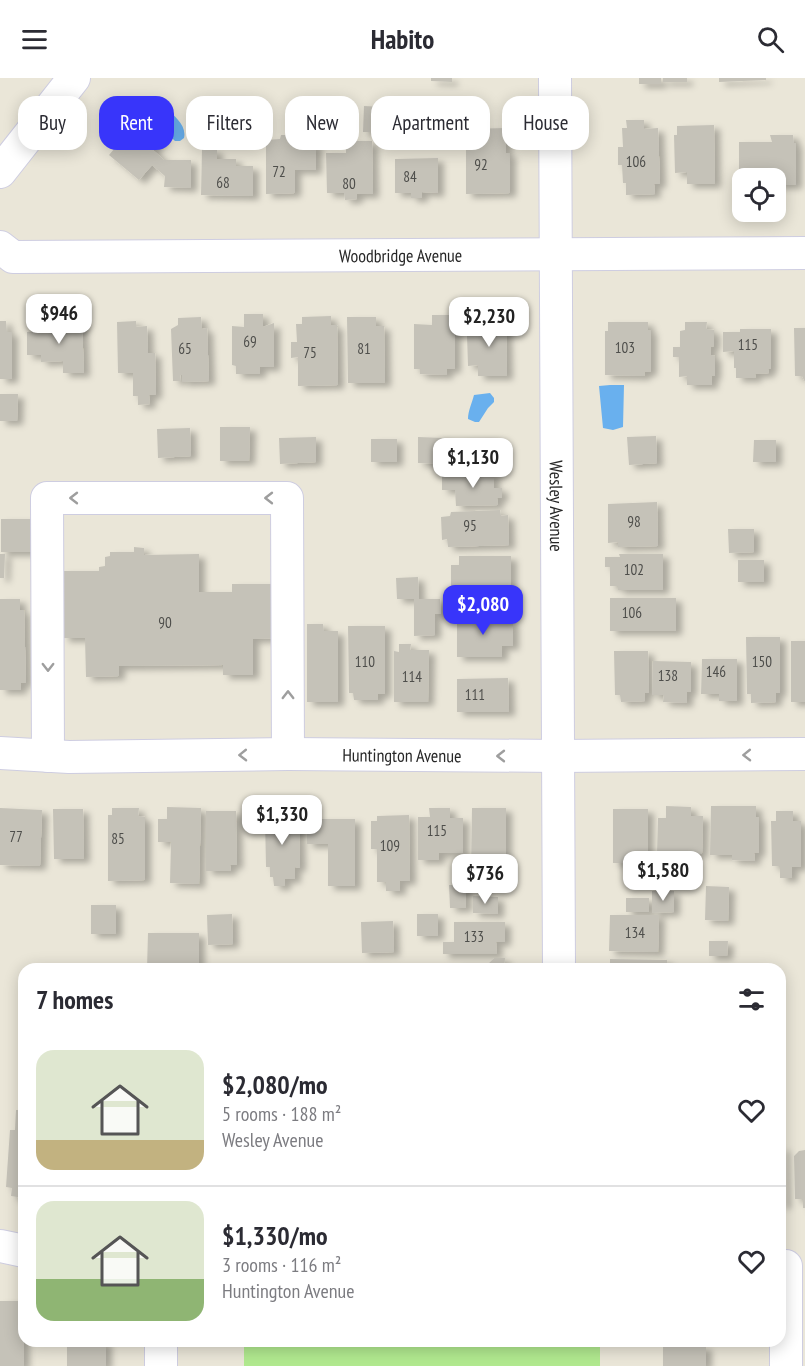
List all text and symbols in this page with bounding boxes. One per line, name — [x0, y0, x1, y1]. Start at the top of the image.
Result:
text: Habito — [371, 22, 434, 56]
icon: menu — [18, 23, 51, 56]
icon: search — [754, 23, 787, 56]
chip: Buy — [18, 96, 87, 150]
chip: Rent — [99, 96, 174, 150]
chip: Filters — [186, 96, 273, 150]
chip: New — [285, 96, 359, 150]
chip: Apartment — [371, 96, 490, 150]
chip: House — [502, 96, 589, 150]
house number: 106 — [626, 152, 646, 171]
house number: 92 — [474, 155, 488, 174]
house number: 72 — [272, 162, 286, 181]
house number: 84 — [403, 167, 417, 186]
map controls — [732, 168, 786, 222]
button: locate — [732, 168, 786, 222]
house number: 68 — [216, 173, 230, 192]
house number: 80 — [342, 174, 356, 193]
street label: Woodbridge Avenue — [339, 243, 462, 267]
pin: $946 — [23, 294, 95, 345]
pin: $2,230 — [440, 297, 538, 348]
text: $946 — [40, 300, 78, 326]
text: $2,230 — [463, 303, 515, 329]
house number: 69 — [243, 332, 257, 351]
house number: 115 — [738, 335, 758, 354]
house number: 103 — [615, 338, 635, 357]
house number: 65 — [178, 339, 192, 358]
house number: 81 — [357, 339, 371, 358]
house number: 75 — [303, 343, 317, 362]
pin: $1,130 — [424, 438, 522, 489]
text: $1,130 — [447, 444, 499, 470]
street label: Wesley Avenue — [545, 460, 569, 552]
one-way arrow — [69, 492, 78, 504]
one-way arrow — [264, 492, 273, 504]
house number: 98 — [627, 512, 641, 531]
house number: 95 — [463, 516, 477, 535]
house number: 102 — [624, 560, 644, 579]
pin: $2,080 — [434, 585, 532, 636]
text: $2,080 — [457, 591, 509, 617]
house number: 106 — [622, 603, 642, 622]
house number: 90 — [158, 613, 172, 632]
house number: 110 — [355, 652, 375, 671]
house number: 150 — [752, 652, 772, 671]
house number: 146 — [706, 662, 726, 681]
one-way arrow — [42, 663, 54, 672]
house number: 138 — [658, 666, 678, 685]
house number: 114 — [402, 667, 422, 686]
house number: 111 — [465, 685, 485, 704]
one-way arrow — [282, 691, 294, 700]
street label: Huntington Avenue — [342, 743, 462, 767]
one-way arrow — [238, 748, 247, 761]
one-way arrow — [496, 749, 505, 762]
one-way arrow — [742, 749, 751, 761]
pin: $1,330 — [233, 795, 331, 846]
text: $1,330 — [256, 801, 308, 827]
house number: 115 — [427, 821, 447, 840]
house number: 77 — [9, 827, 23, 846]
house number: 85 — [111, 829, 125, 848]
house number: 109 — [380, 836, 400, 855]
pin: $1,580 — [614, 851, 712, 902]
pin: $736 — [449, 854, 521, 905]
text: $1,580 — [637, 857, 689, 883]
text: $736 — [466, 860, 504, 886]
house number: 134 — [625, 923, 645, 942]
house number: 133 — [464, 927, 484, 946]
text: 7 homes — [36, 983, 113, 1016]
icon: filters — [735, 983, 768, 1016]
text: $2,080/mo — [222, 1068, 328, 1101]
icon: home — [84, 1074, 156, 1146]
icon: heart — [735, 1094, 768, 1127]
text: 5 rooms · 188 m² — [222, 1101, 341, 1127]
text: Wesley Avenue — [222, 1127, 324, 1153]
text: $1,330/mo — [222, 1219, 328, 1252]
icon: home — [84, 1225, 156, 1297]
icon: heart — [735, 1245, 768, 1278]
text: 3 rooms · 116 m² — [222, 1252, 341, 1278]
text: Huntington Avenue — [222, 1278, 354, 1304]

